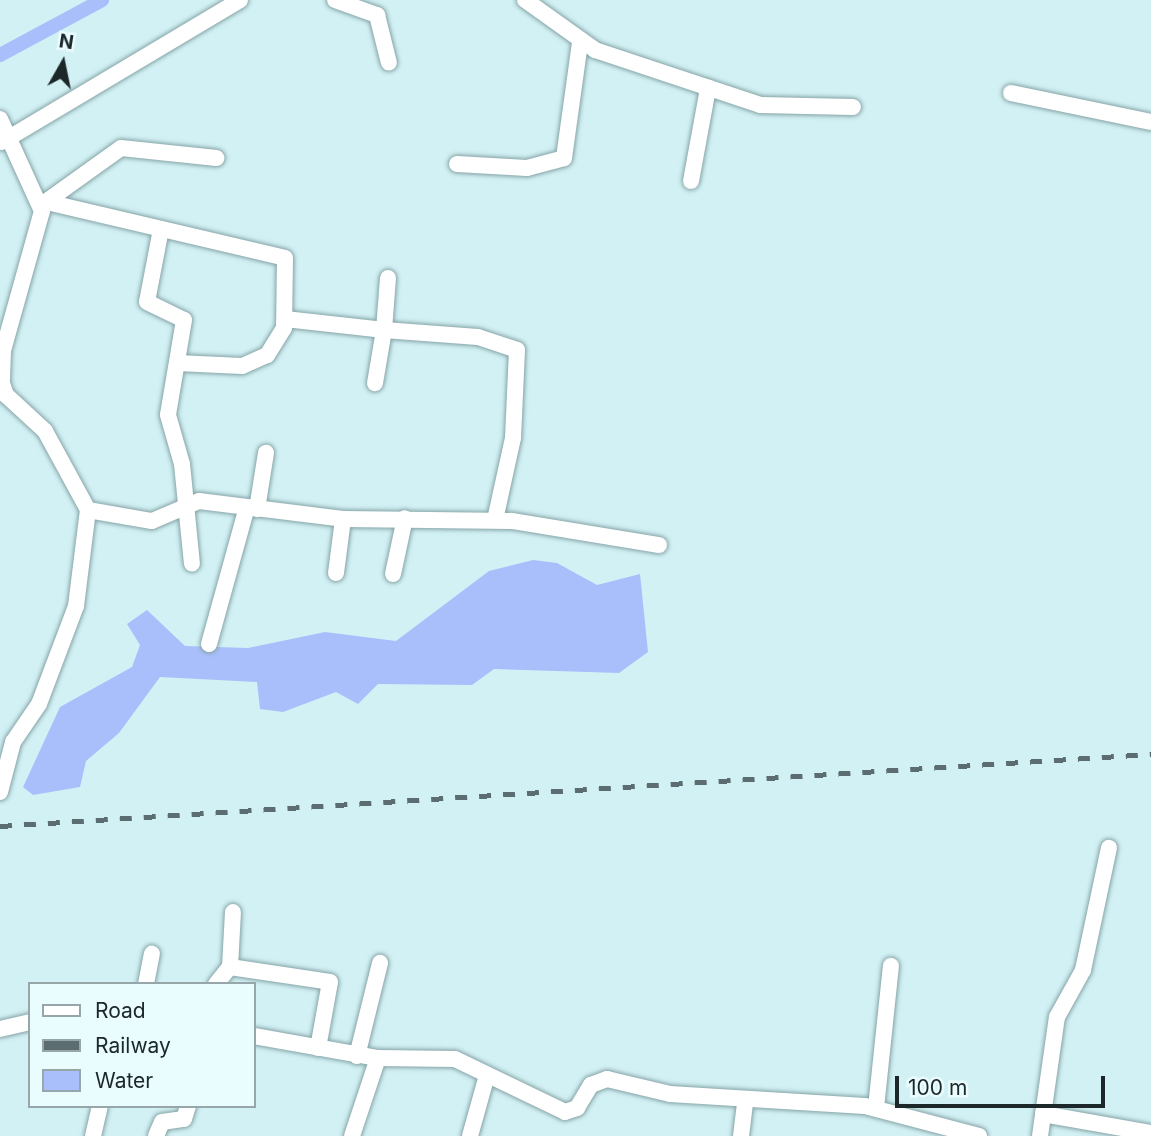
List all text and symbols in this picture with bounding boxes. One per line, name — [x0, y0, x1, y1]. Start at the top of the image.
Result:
north arrow — [28, 28, 98, 98]
text: N — [57, 29, 75, 54]
legend — [28, 982, 256, 1108]
text: Road — [95, 998, 146, 1023]
text: Railway — [95, 1033, 171, 1058]
scale bar — [899, 1062, 1109, 1106]
text: Water — [95, 1068, 153, 1093]
text: 100 m — [908, 1075, 967, 1100]

